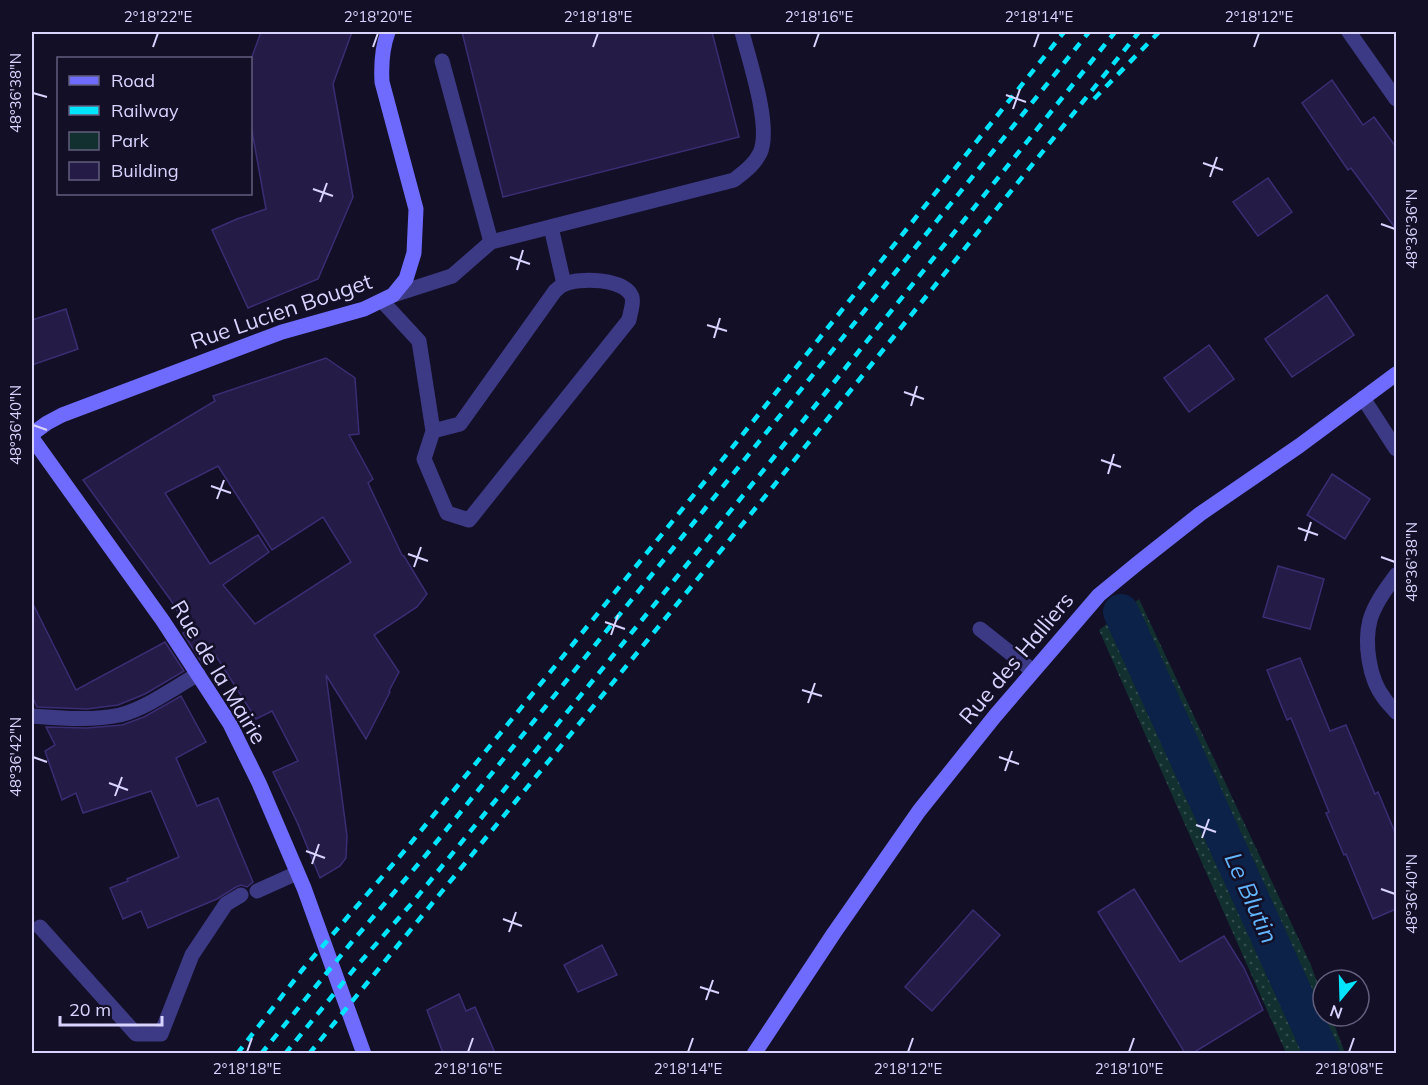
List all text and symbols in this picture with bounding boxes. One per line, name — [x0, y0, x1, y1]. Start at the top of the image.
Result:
text: 2°18'22"E — [124, 7, 192, 26]
text: 2°18'20"E — [344, 7, 412, 26]
text: 2°18'18"E — [564, 7, 632, 26]
text: 2°18'16"E — [785, 7, 853, 26]
text: 2°18'14"E — [1005, 7, 1073, 26]
text: 2°18'12"E — [1225, 7, 1293, 26]
text: 48°36'38"N — [6, 53, 25, 133]
legend — [57, 57, 252, 195]
text: Road — [111, 69, 155, 92]
text: Railway — [111, 99, 179, 122]
text: Park — [111, 129, 150, 152]
text: Building — [111, 159, 179, 182]
text: 48°36'36"N — [1402, 189, 1421, 269]
street label: Rue Lucien Bouget — [187, 267, 376, 355]
text: 48°36'40"N — [6, 385, 25, 465]
text: 48°36'38"N — [1402, 522, 1421, 602]
street label: Rue des Halliers — [953, 586, 1079, 730]
street label: Rue de la Mairie — [165, 595, 273, 749]
text: 48°36'42"N — [6, 717, 25, 797]
water label: Le Blutin — [1219, 847, 1285, 948]
text: 48°36'40"N — [1402, 854, 1421, 934]
north arrow — [1311, 968, 1371, 1028]
scale bar — [60, 989, 162, 1027]
text: 20 m — [69, 998, 111, 1021]
text: N — [1327, 1001, 1345, 1024]
text: 2°18'18"E — [213, 1059, 281, 1078]
text: 2°18'16"E — [434, 1059, 502, 1078]
text: 2°18'14"E — [654, 1059, 722, 1078]
text: 2°18'12"E — [874, 1059, 942, 1078]
text: 2°18'10"E — [1095, 1059, 1163, 1078]
text: 2°18'08"E — [1315, 1059, 1383, 1078]

